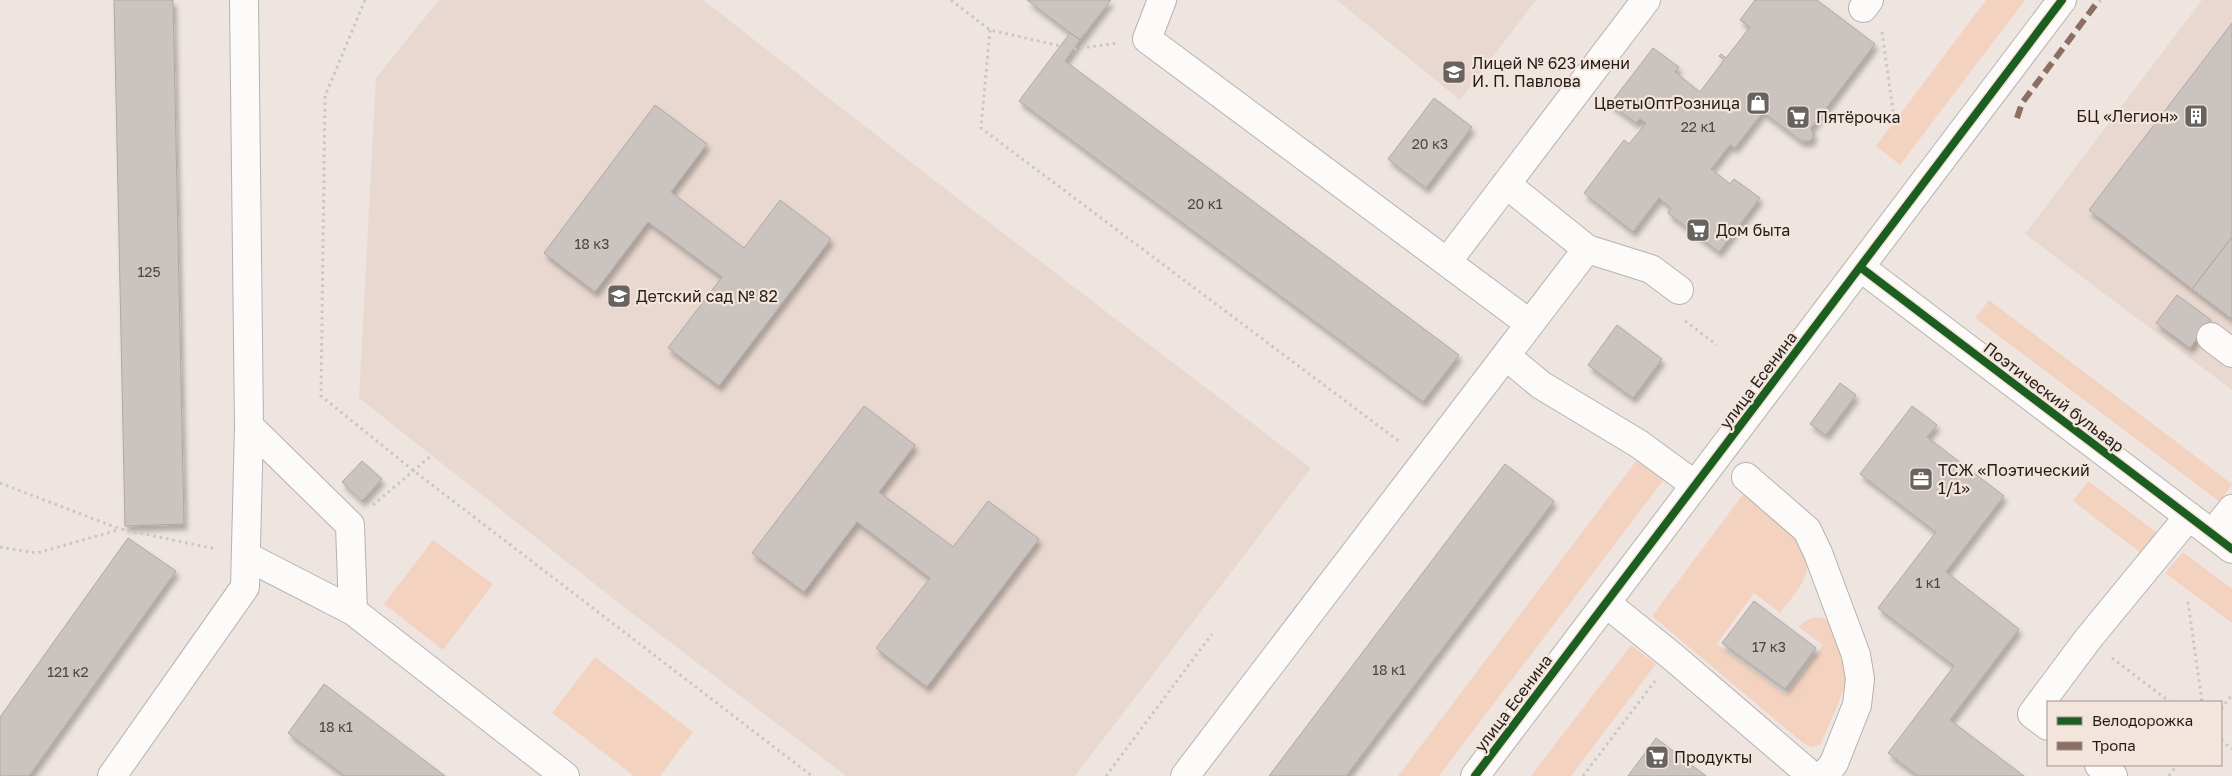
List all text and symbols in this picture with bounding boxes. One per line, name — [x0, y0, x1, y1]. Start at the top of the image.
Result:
place label: Лицей № 623 имени И. П. Павлова — [1472, 53, 1630, 91]
school or university icon: Лицей № 623 имени И. П. Павлова — [1441, 59, 1467, 85]
shop icon: ЦветыОптРозница — [1745, 90, 1771, 116]
place label: ЦветыОптРозница — [1594, 93, 1740, 113]
building icon: БЦ «Легион» — [2183, 103, 2209, 129]
supermarket icon: Пятёрочка — [1785, 104, 1811, 130]
place label: БЦ «Легион» — [2076, 106, 2178, 126]
place label: Пятёрочка — [1816, 107, 1900, 127]
house number: 22 к1 — [1681, 118, 1715, 135]
house number: 20 к3 — [1412, 135, 1448, 152]
house number: 20 к1 — [1187, 195, 1223, 212]
supermarket icon: Дом быта — [1685, 217, 1711, 243]
place label: Дом быта — [1716, 220, 1790, 240]
house number: 18 к3 — [574, 235, 610, 252]
house number: 125 — [137, 263, 161, 280]
school or university icon: Детский сад № 82 — [606, 283, 632, 309]
place label: Детский сад № 82 — [636, 286, 778, 306]
street label: улица Есенина — [1715, 327, 1801, 433]
street label: Поэтический бульвар — [1980, 338, 2128, 456]
place label: ТСЖ «Поэтический 1/1» — [1938, 460, 2090, 498]
office icon: ТСЖ «Поэтический 1/1» — [1908, 466, 1934, 492]
house number: 1 к1 — [1915, 574, 1941, 591]
house number: 17 к3 — [1752, 638, 1786, 655]
street label: улица Есенина — [1470, 650, 1556, 756]
house number: 18 к1 — [1372, 661, 1406, 678]
house number: 121 к2 — [47, 663, 89, 680]
legend — [2047, 701, 2222, 766]
text: Велодорожка — [2092, 711, 2193, 729]
house number: 18 к1 — [319, 718, 353, 735]
text: Тропа — [2092, 736, 2136, 754]
supermarket icon: Продукты — [1644, 744, 1670, 770]
place label: Продукты — [1674, 747, 1752, 767]

